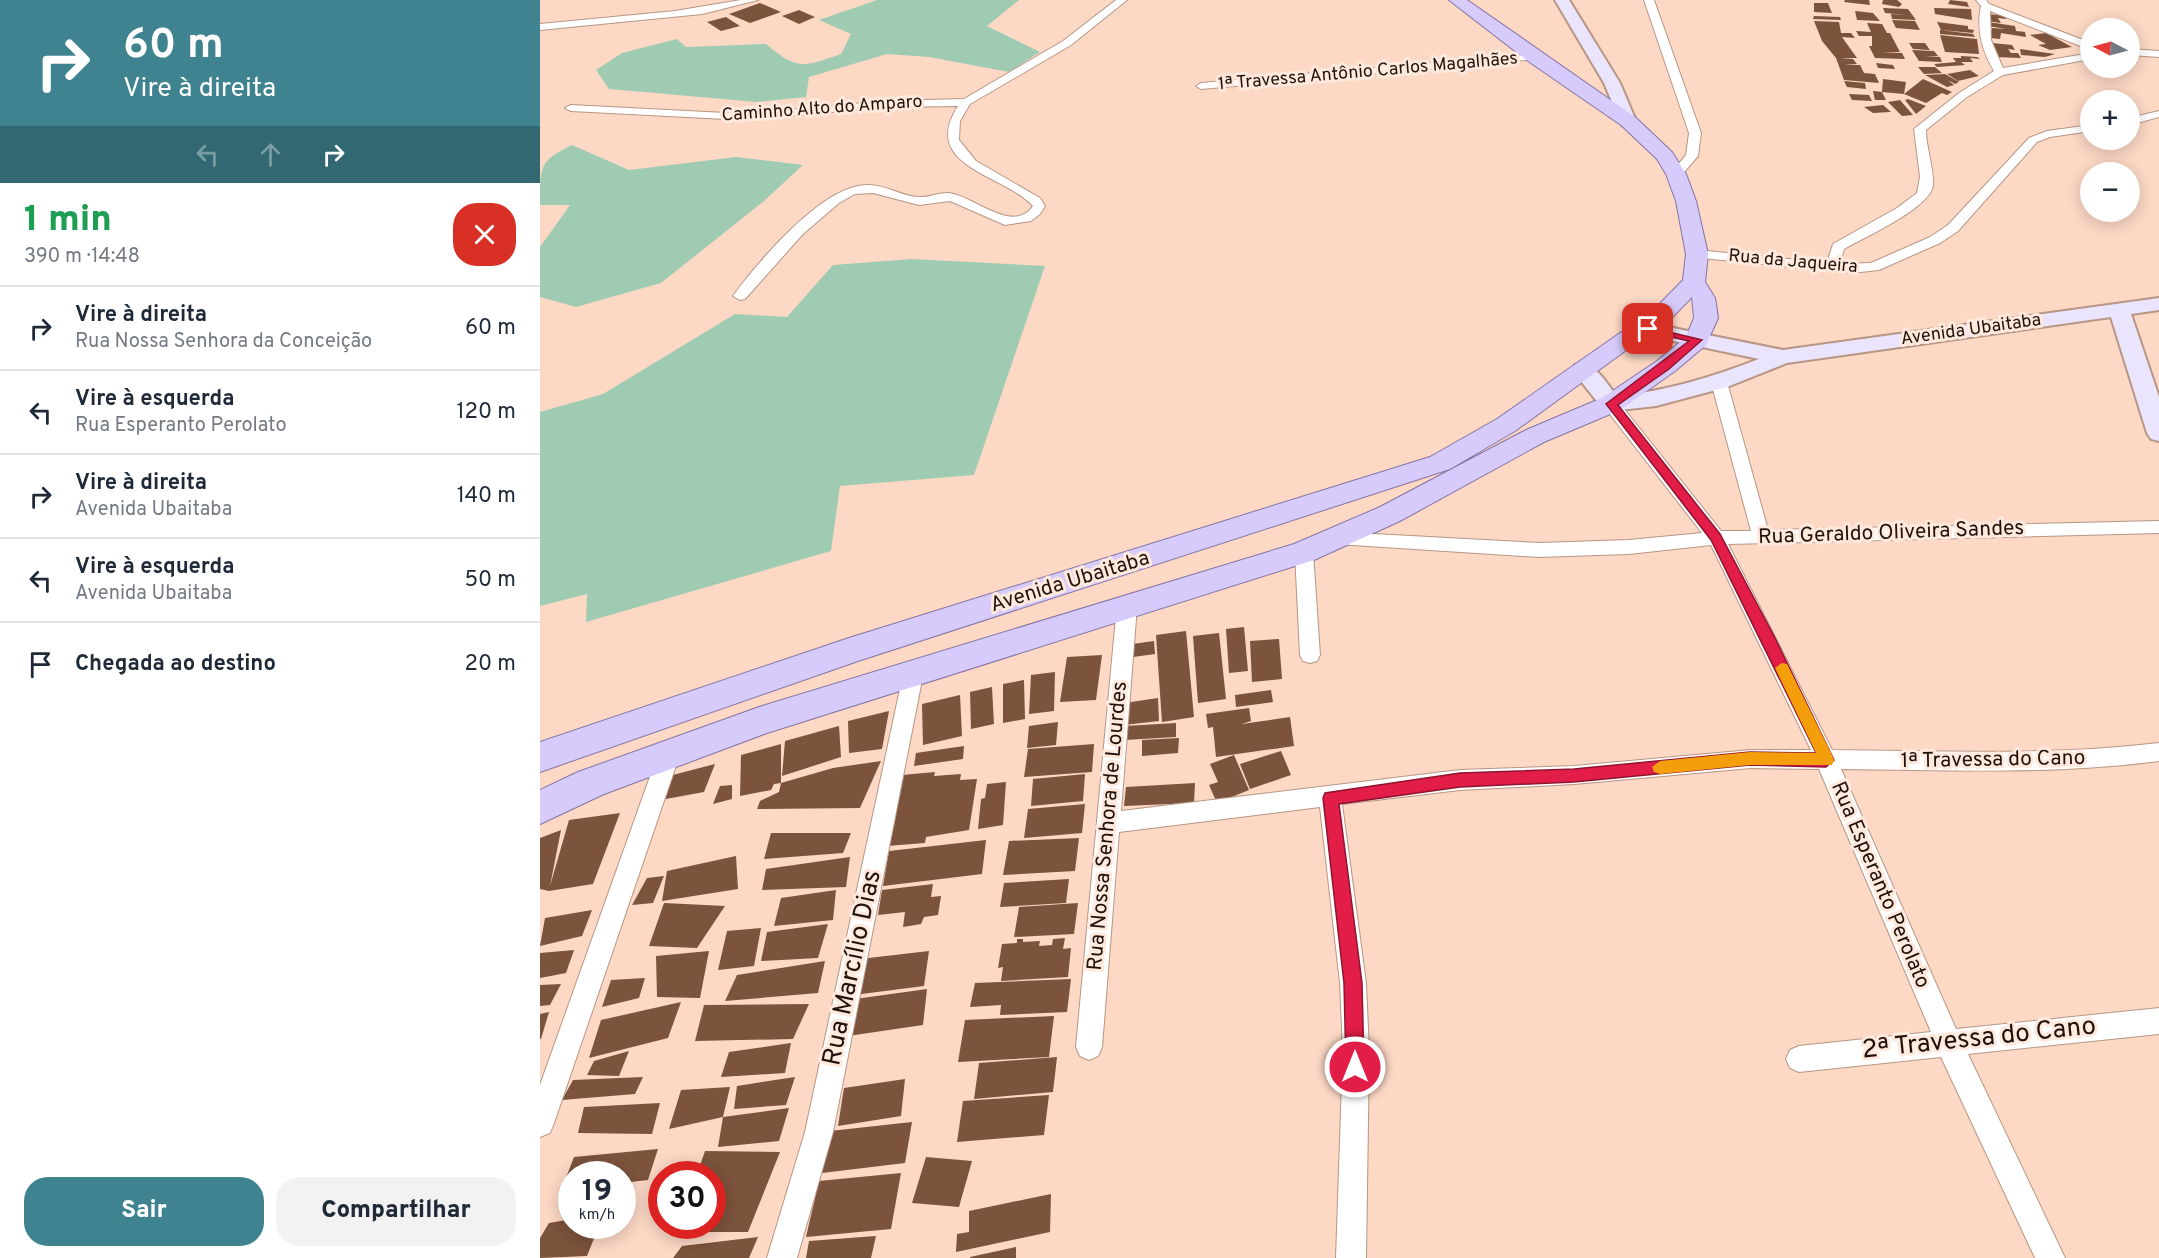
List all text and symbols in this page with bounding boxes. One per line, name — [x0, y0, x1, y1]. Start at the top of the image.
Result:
north arrow — [2080, 18, 2140, 78]
map controls — [2080, 18, 2140, 222]
text: 60 m — [123, 20, 224, 73]
icon: right — [24, 24, 102, 102]
street label: 1ª Travessa Antônio Carlos Magalhães — [1217, 47, 1519, 97]
text: Vire à direita — [123, 72, 276, 106]
button: + — [2080, 90, 2140, 150]
street label: Caminho Alto do Amparo — [721, 91, 923, 127]
icon: left — [191, 138, 224, 171]
icon: ahead — [254, 138, 287, 171]
icon: right — [317, 138, 350, 171]
button: − — [2080, 162, 2140, 222]
text: 1 min — [24, 198, 112, 244]
button: close — [453, 203, 516, 266]
text: 390 m · 14:48 — [24, 244, 140, 270]
street label: Rua da Jaqueira — [1727, 245, 1859, 279]
text: Vire à direita — [75, 302, 207, 329]
pin — [1622, 303, 1673, 354]
street label: Avenida Ubaitaba — [1899, 309, 2043, 351]
icon: right — [24, 312, 57, 345]
icon: arrive — [1631, 312, 1664, 345]
text: 60 m — [465, 315, 516, 342]
text: Rua Nossa Senhora da Conceição — [75, 329, 372, 355]
text: Vire à esquerda — [75, 386, 234, 413]
icon: left — [24, 396, 57, 429]
text: 120 m — [456, 399, 516, 426]
text: Rua Esperanto Perolato — [75, 413, 287, 439]
text: Vire à direita — [75, 470, 207, 497]
icon: right — [24, 480, 57, 513]
text: 140 m — [457, 483, 516, 510]
text: Avenida Ubaitaba — [75, 497, 232, 523]
street label: Rua Geraldo Oliveira Sandes — [1757, 515, 2025, 551]
street label: Avenida Ubaitaba — [987, 545, 1153, 619]
text: Vire à esquerda — [75, 554, 234, 581]
icon: left — [24, 564, 57, 597]
text: 50 m — [464, 567, 516, 594]
text: Avenida Ubaitaba — [75, 581, 232, 607]
icon: arrive — [24, 648, 57, 681]
text: Chegada ao destino — [75, 651, 276, 678]
text: 20 m — [465, 651, 516, 678]
street label: Rua Nossa Senhora de Lourdes — [1082, 680, 1134, 972]
street label: 1ª Travessa do Cano — [1900, 745, 2086, 775]
street label: Rua Esperanto Perolato — [1824, 777, 1936, 993]
street label: Rua Marcílio Dias — [816, 867, 890, 1069]
street label: 2ª Travessa do Cano — [1860, 1010, 2098, 1068]
position arrow — [1323, 1035, 1387, 1099]
speed limit sign: 30 — [648, 1161, 726, 1239]
text: 19 — [582, 1174, 612, 1211]
button: Sair — [24, 1177, 264, 1246]
button: Compartilhar — [276, 1177, 516, 1246]
text: km/h — [579, 1206, 615, 1225]

